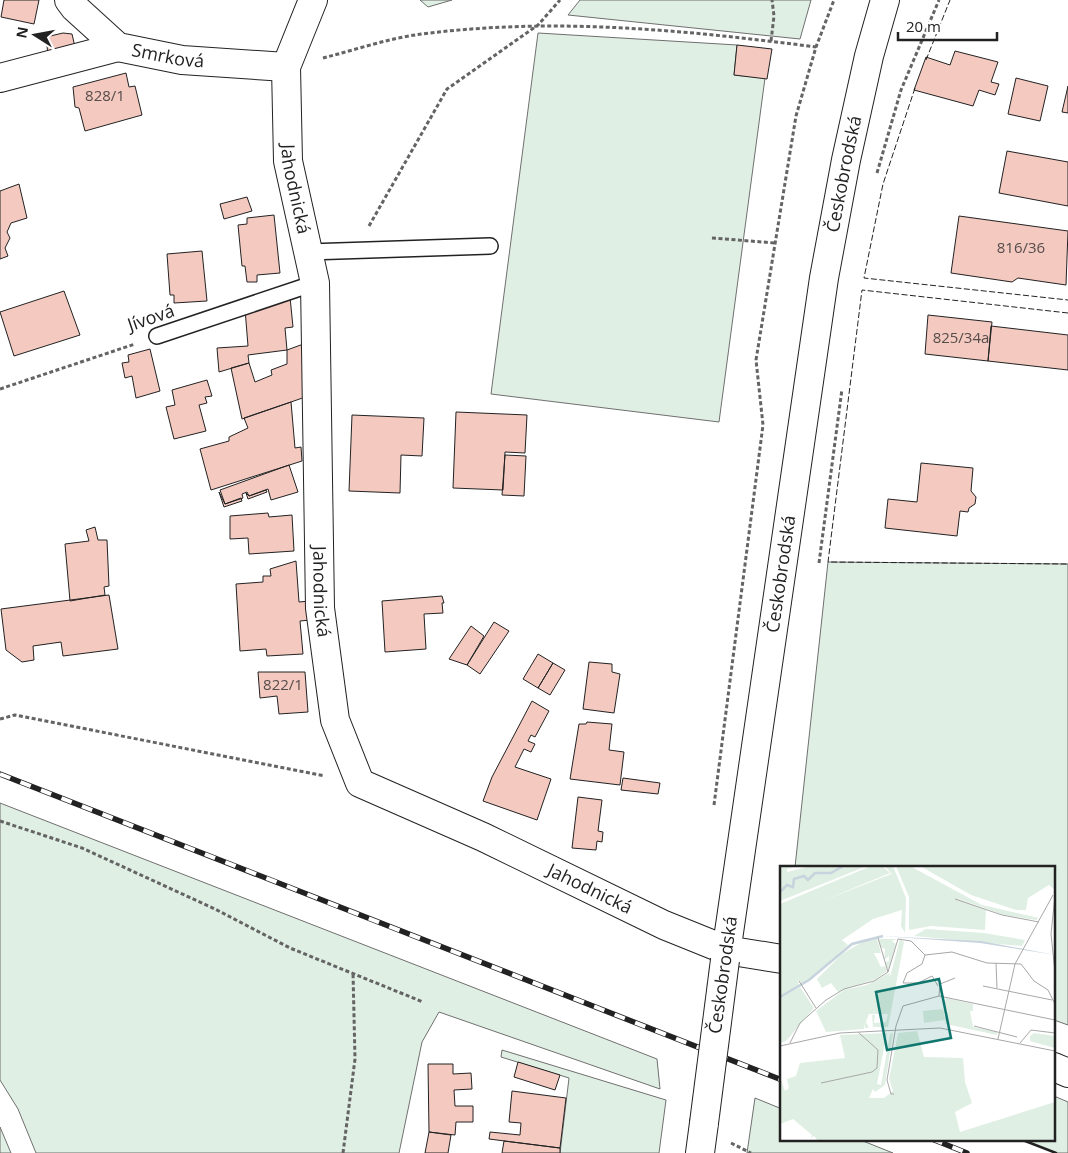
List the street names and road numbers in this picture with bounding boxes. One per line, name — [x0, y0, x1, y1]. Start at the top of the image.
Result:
street label: Smrková — [130, 37, 205, 72]
street label: Českobrodská — [820, 113, 866, 234]
street label: Jahodnická — [277, 142, 317, 236]
street label: Jívová — [122, 298, 177, 337]
street label: Českobrodská — [760, 513, 800, 634]
street label: Jahodnická — [308, 544, 337, 639]
street label: Jahodnická — [542, 856, 637, 919]
street label: Českobrodská — [702, 914, 742, 1035]

